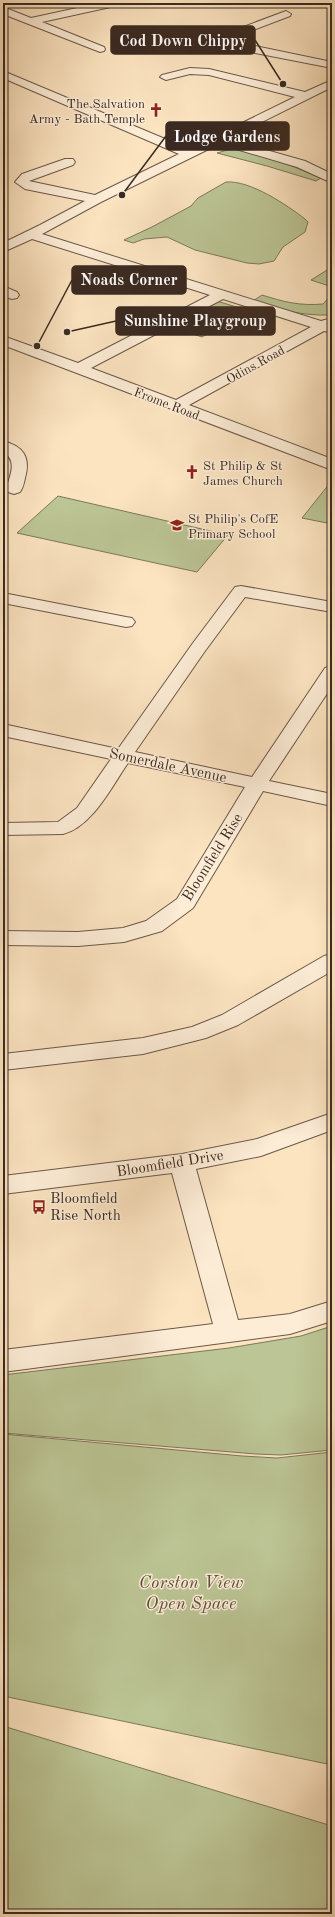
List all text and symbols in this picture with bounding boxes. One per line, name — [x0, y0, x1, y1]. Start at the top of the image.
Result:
callout: Cod Down Chippy — [111, 26, 255, 54]
text: Cod Down Chippy — [119, 34, 247, 50]
place label: The Salvation Army - Bath Temple — [29, 98, 145, 126]
church icon: The Salvation Army - Bath Temple — [148, 102, 164, 118]
callout: Lodge Gardens — [166, 122, 289, 150]
text: Lodge Gardens — [174, 130, 281, 146]
callout: Noads Corner — [72, 266, 186, 294]
text: Noads Corner — [80, 273, 178, 289]
callout: Sunshine Playgroup — [116, 307, 275, 335]
text: Sunshine Playgroup — [124, 314, 266, 330]
street label: Odins Road — [224, 344, 287, 387]
street label: Frome Road — [132, 386, 201, 423]
place label: St Philip & St James Church — [203, 460, 283, 488]
church icon: St Philip & St James Church — [184, 464, 200, 480]
place label: St Philip's CofE Primary School — [188, 513, 278, 541]
school or university icon: St Philip's CofE Primary School — [169, 517, 185, 533]
street label: Somerdale Avenue — [108, 747, 228, 786]
street label: Bloomfield Rise — [180, 811, 246, 904]
street label: Bloomfield Drive — [116, 1149, 225, 1180]
place label: Bloomfield Rise North — [50, 1192, 121, 1224]
bus stop icon: Bloomfield Rise North — [31, 1199, 47, 1215]
park label: Corston View Open Space — [139, 1574, 243, 1613]

